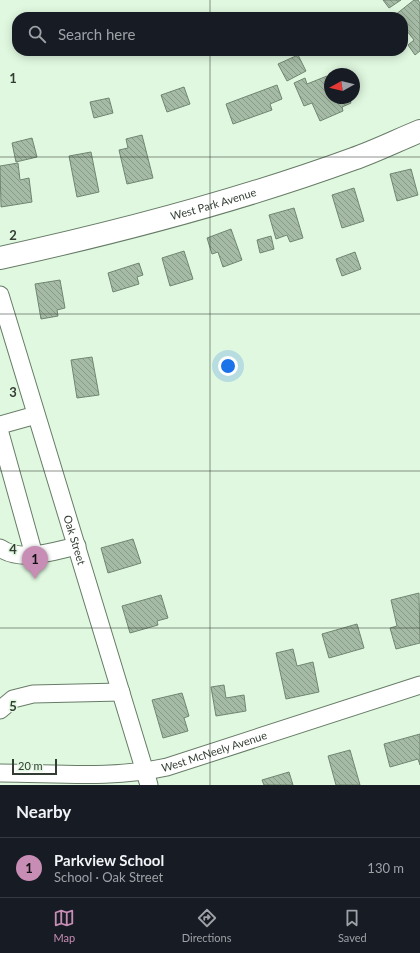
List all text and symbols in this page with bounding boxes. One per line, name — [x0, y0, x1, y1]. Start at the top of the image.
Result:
search box — [12, 12, 408, 56]
icon: search — [26, 23, 48, 45]
text: Search here — [58, 25, 135, 43]
north arrow — [324, 68, 360, 104]
text: 1 — [9, 70, 17, 86]
street label: West Park Avenue — [169, 185, 258, 222]
text: 2 — [9, 227, 17, 243]
your location — [218, 356, 238, 376]
text: 3 — [9, 384, 17, 400]
street label: Oak Street — [61, 513, 89, 566]
text: 4 — [9, 541, 17, 557]
pin: 1 — [22, 546, 48, 579]
text: 5 — [9, 698, 17, 714]
street label: West McNeely Avenue — [160, 728, 269, 774]
scale bar — [12, 757, 57, 776]
text: 20 m — [18, 759, 43, 772]
text: Nearby — [16, 801, 71, 822]
text: Parkview School — [54, 851, 164, 869]
text: 1 — [25, 860, 33, 876]
text: 130 m — [367, 860, 404, 876]
text: School · Oak Street — [54, 869, 163, 885]
tab: Map — [53, 907, 75, 944]
tab: Directions — [182, 907, 231, 944]
tab: Saved — [338, 907, 367, 944]

